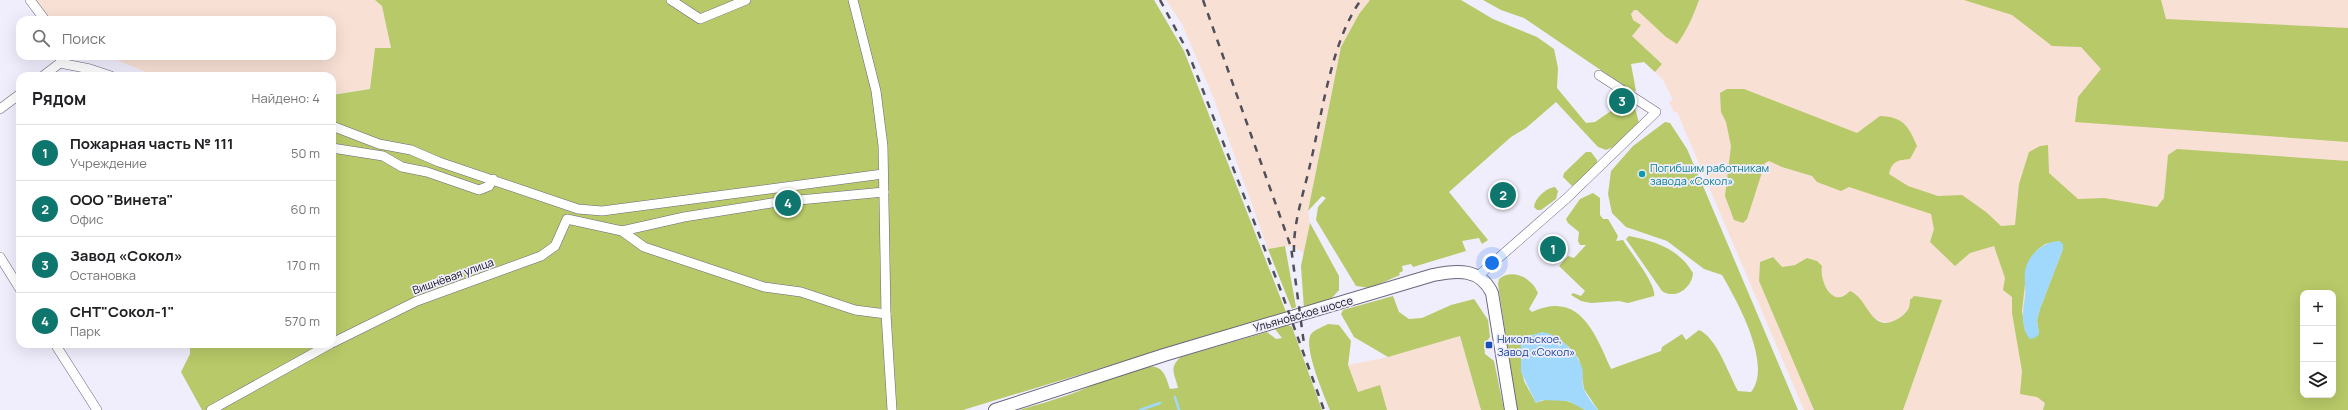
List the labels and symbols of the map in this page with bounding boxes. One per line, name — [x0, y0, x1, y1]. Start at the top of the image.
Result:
pin: 3 — [1609, 86, 1635, 116]
place label: Погибшим работникам завода «Сокол» — [1650, 160, 1769, 188]
marker: Погибшим работникам завода «Сокол» — [1637, 169, 1647, 179]
pin: 2 — [1490, 180, 1516, 210]
pin: 4 — [775, 188, 801, 218]
pin: 1 — [1540, 234, 1566, 264]
your location — [1482, 253, 1502, 273]
street label: Вишнёвая улица — [410, 254, 496, 297]
street label: Ульяновское шоссе — [1251, 292, 1355, 335]
place label: Никольское, Завод «Сокол» — [1497, 331, 1575, 359]
marker: Никольское, Завод «Сокол» — [1484, 340, 1494, 350]

